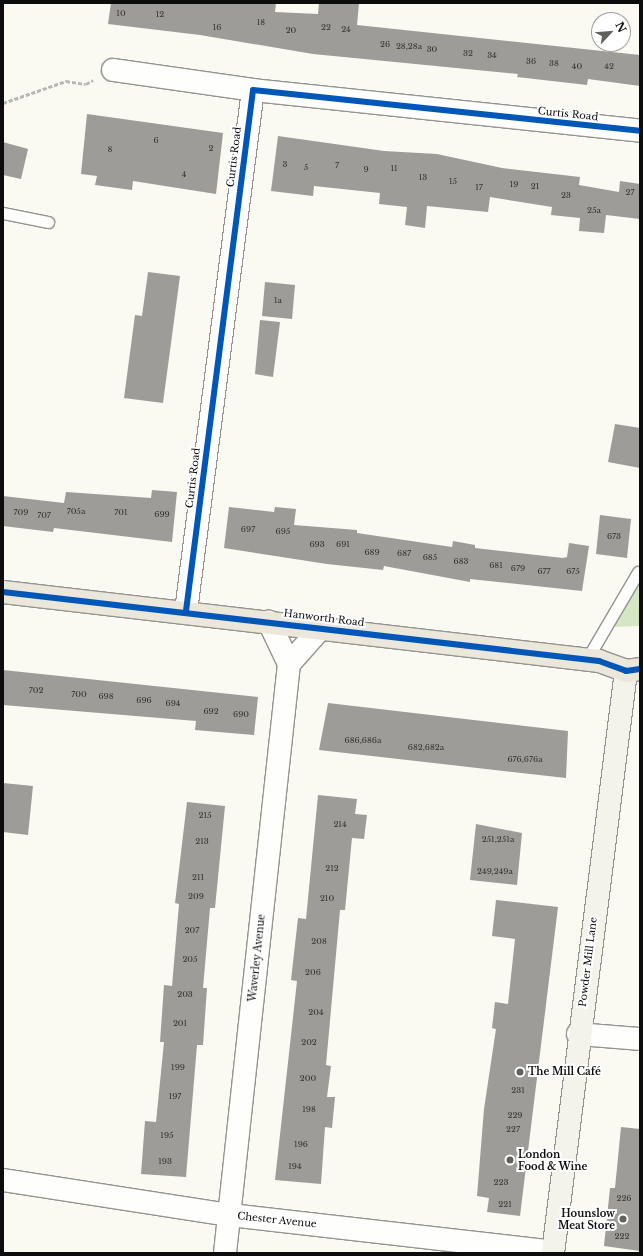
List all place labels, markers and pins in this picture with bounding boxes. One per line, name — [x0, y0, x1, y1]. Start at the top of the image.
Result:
place label: The Mill Café — [528, 1066, 601, 1078]
marker: The Mill Café — [515, 1067, 525, 1077]
place label: London Food & Wine — [518, 1148, 588, 1172]
marker: London Food & Wine — [505, 1155, 515, 1165]
place label: Hounslow Meat Store — [558, 1207, 615, 1230]
marker: Hounslow Meat Store — [618, 1214, 628, 1224]

